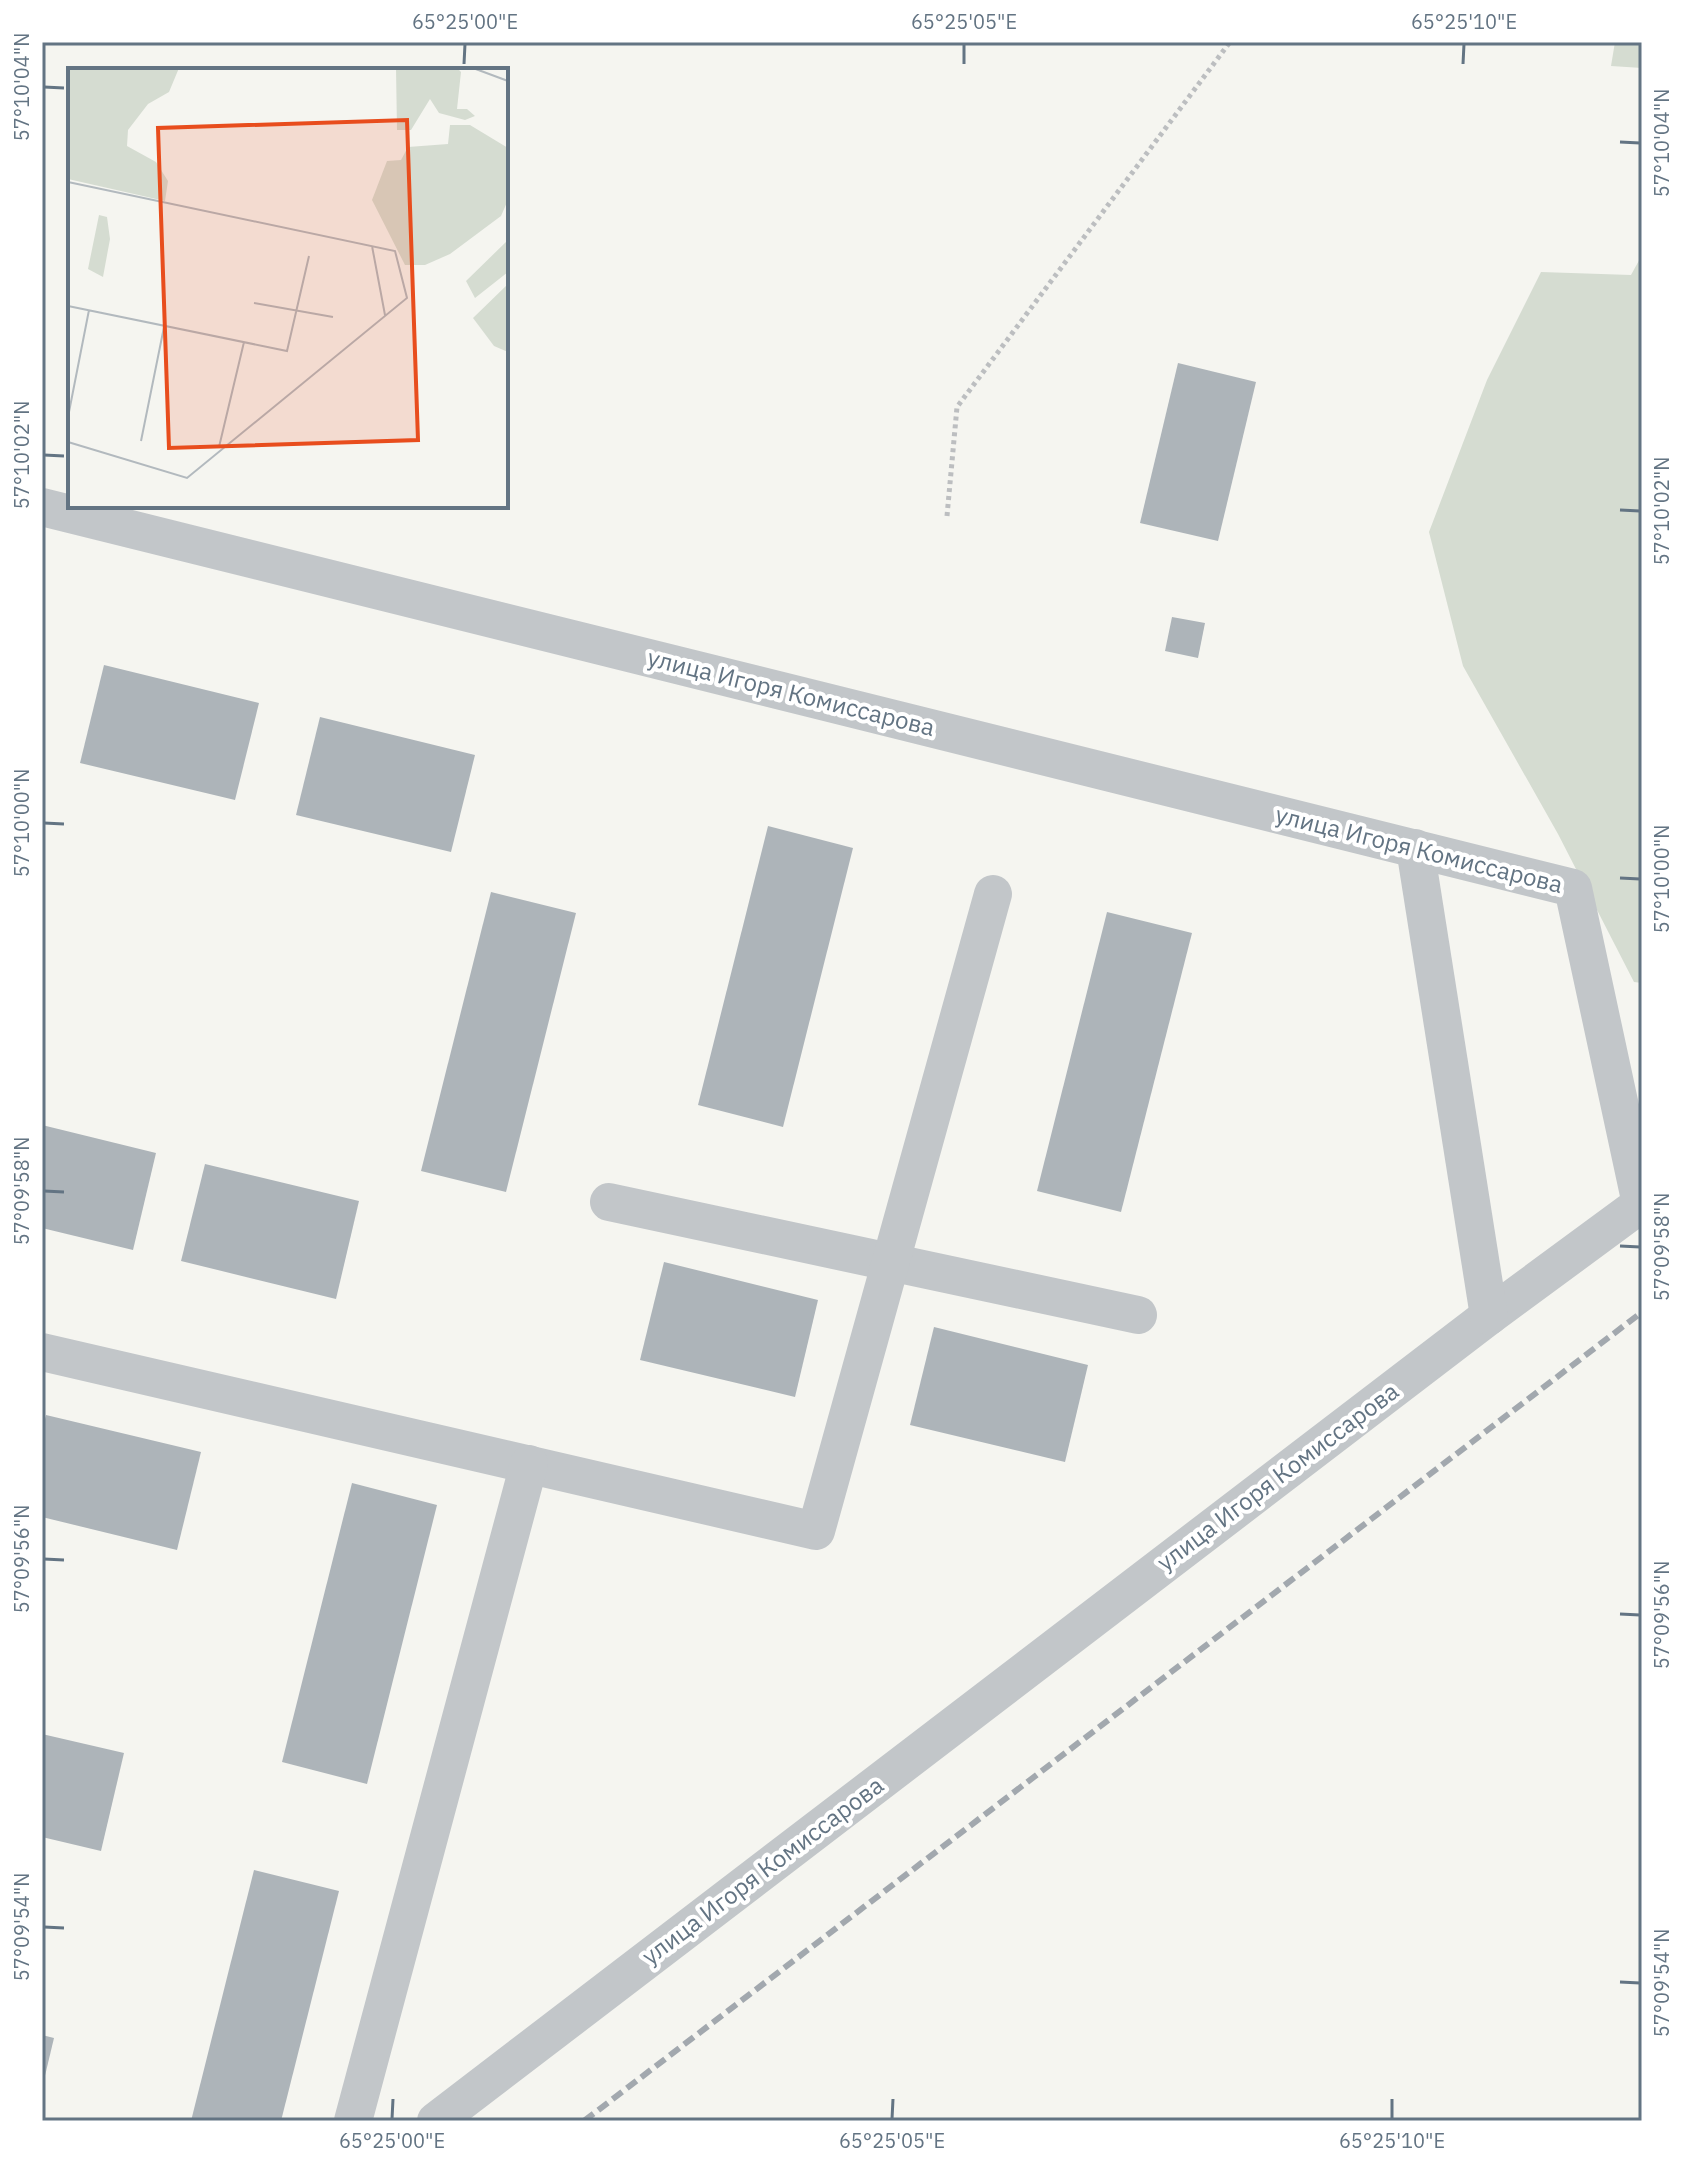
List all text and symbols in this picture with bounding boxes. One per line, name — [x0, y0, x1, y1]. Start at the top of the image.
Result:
text: 65°25'00"E — [412, 8, 518, 35]
text: 65°25'05"E — [911, 8, 1017, 35]
text: 65°25'10"E — [1411, 8, 1517, 35]
text: 57°10'04"N — [8, 33, 35, 141]
inset map — [68, 68, 508, 508]
text: 57°10'04"N — [1648, 89, 1675, 197]
text: 57°10'02"N — [8, 401, 35, 509]
text: 57°10'02"N — [1648, 457, 1675, 565]
street label: улица Игоря Комиссарова — [644, 641, 938, 743]
text: 57°10'00"N — [8, 769, 35, 877]
street label: улица Игоря Комиссарова — [1272, 798, 1566, 900]
text: 57°10'00"N — [1648, 825, 1675, 933]
text: 57°09'58"N — [8, 1137, 35, 1245]
text: 57°09'58"N — [1648, 1193, 1675, 1301]
street label: улица Игоря Комиссарова — [1150, 1375, 1405, 1578]
text: 57°09'56"N — [8, 1505, 35, 1613]
text: 57°09'56"N — [1648, 1561, 1675, 1669]
street label: улица Игоря Комиссарова — [635, 1769, 890, 1972]
text: 57°09'54"N — [8, 1873, 35, 1981]
text: 57°09'54"N — [1648, 1929, 1675, 2037]
text: 65°25'00"E — [339, 2127, 445, 2154]
text: 65°25'05"E — [839, 2127, 945, 2154]
text: 65°25'10"E — [1339, 2127, 1445, 2154]

